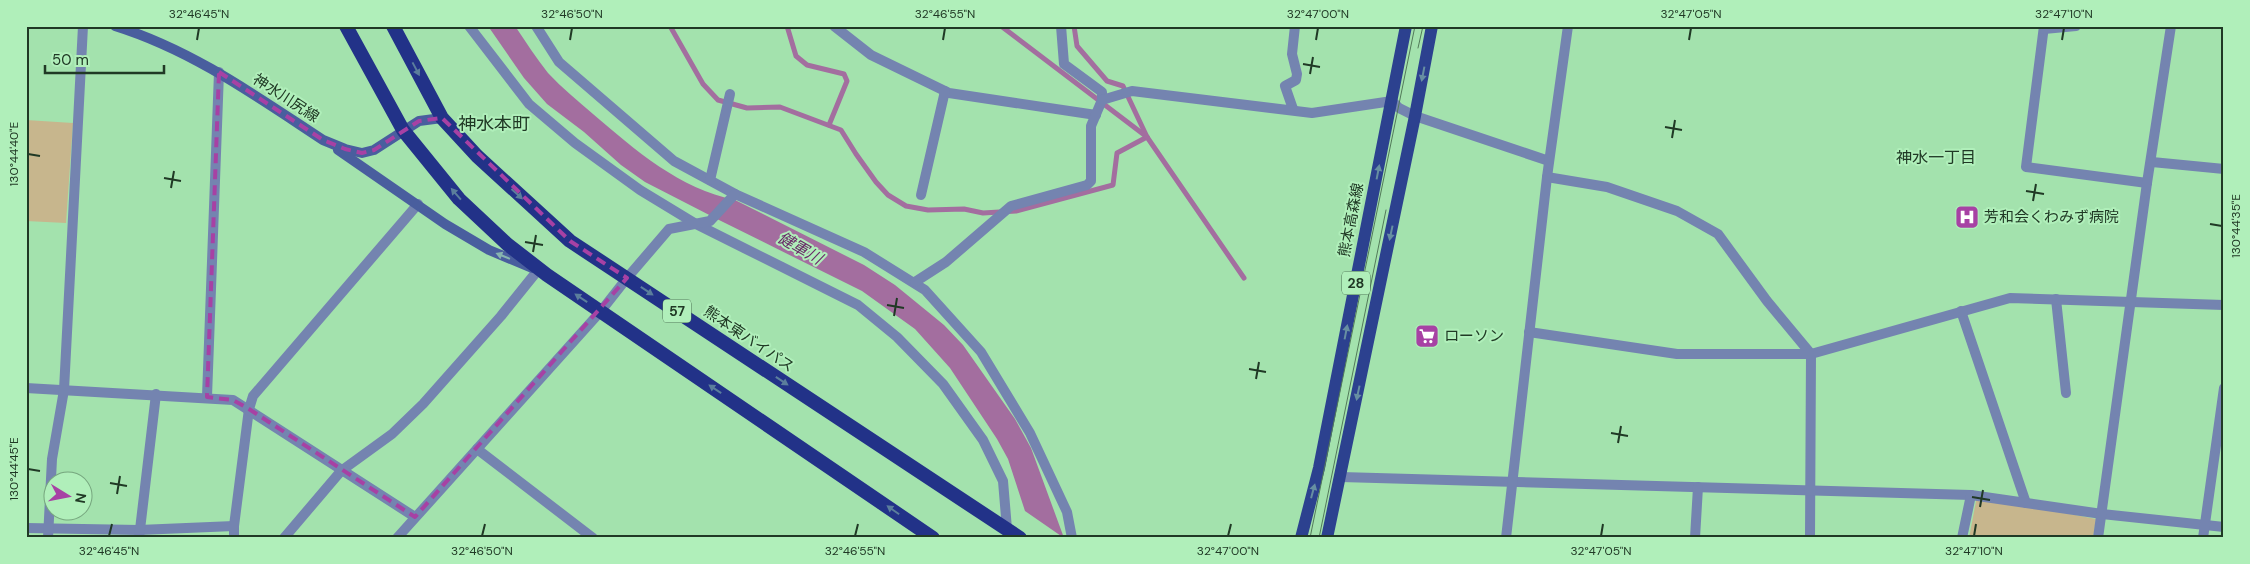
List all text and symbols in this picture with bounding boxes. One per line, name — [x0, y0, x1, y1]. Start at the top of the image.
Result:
text: 32°46'45"N — [169, 6, 229, 22]
text: 32°46'50"N — [541, 6, 603, 22]
text: 32°46'55"N — [915, 6, 975, 22]
text: 32°47'00"N — [1287, 6, 1349, 22]
text: 32°47'05"N — [1660, 6, 1722, 22]
text: 32°47'10"N — [2035, 6, 2093, 22]
scale bar — [45, 42, 164, 74]
text: 50 m — [52, 50, 89, 70]
one-way arrow — [412, 62, 420, 77]
one-way arrow — [1419, 67, 1427, 82]
street label: 神水川尻線 — [249, 69, 323, 127]
district label: 神水本町 — [458, 112, 530, 136]
text: 130°44'40"E — [6, 121, 22, 186]
district label: 神水一丁目 — [1896, 147, 1976, 168]
one-way arrow — [1374, 164, 1382, 180]
street label: 熊本高森線 — [1334, 181, 1368, 259]
one-way arrow — [450, 188, 461, 201]
one-way arrow — [511, 188, 523, 200]
text: 130°44'35"E — [2228, 194, 2244, 258]
hospital icon: 芳和会くわみず病院 — [1954, 204, 1980, 230]
place label: 芳和会くわみず病院 — [1984, 207, 2119, 227]
one-way arrow — [1387, 226, 1395, 241]
water label: 健軍川 — [774, 227, 828, 270]
one-way arrow — [496, 251, 510, 259]
road number: 28 — [1342, 272, 1370, 294]
one-way arrow — [640, 286, 654, 296]
one-way arrow — [574, 293, 587, 303]
road number: 57 — [663, 300, 691, 322]
street label: 熊本東バイパス — [700, 301, 798, 377]
supermarket icon: ローソン — [1414, 323, 1440, 349]
one-way arrow — [1342, 324, 1350, 339]
place label: ローソン — [1444, 326, 1504, 346]
one-way arrow — [776, 376, 789, 386]
one-way arrow — [709, 384, 722, 393]
one-way arrow — [1354, 385, 1362, 400]
text: 130°44'45"E — [6, 437, 22, 501]
north arrow — [42, 472, 92, 522]
one-way arrow — [1309, 483, 1317, 498]
text: N — [71, 492, 91, 505]
one-way arrow — [886, 505, 900, 515]
text: 32°46'45"N — [79, 543, 139, 559]
text: 32°46'50"N — [451, 543, 513, 559]
text: 32°46'55"N — [825, 543, 885, 559]
text: 32°47'00"N — [1197, 543, 1259, 559]
text: 32°47'05"N — [1570, 543, 1632, 559]
text: 32°47'10"N — [1945, 543, 2003, 559]

